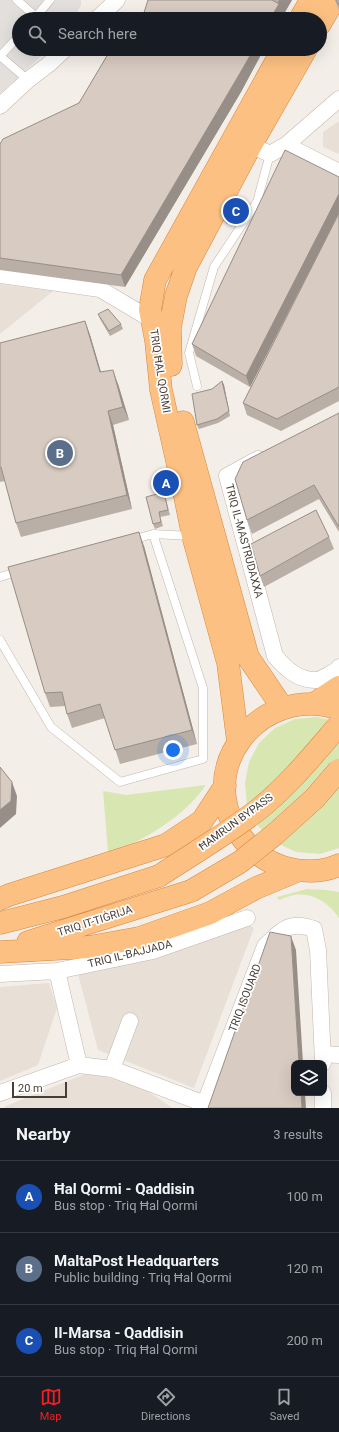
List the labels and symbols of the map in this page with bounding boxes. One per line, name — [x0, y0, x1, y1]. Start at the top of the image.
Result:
pin: C — [223, 196, 249, 226]
street label: TRIQ ĦAL QORMI — [147, 328, 173, 414]
pin: B — [47, 438, 73, 468]
pin: A — [153, 468, 179, 498]
street label: TRIQ IL-MASTRUDAXXA — [222, 482, 266, 600]
your location — [163, 740, 183, 760]
street label: ĦAMRUN BYPASS — [196, 790, 276, 853]
street label: TRIQ IT-TIĠRIJA — [56, 903, 135, 939]
street label: TRIQ IL-BAJJADA — [87, 937, 174, 971]
street label: TRIQ ISOUARD — [226, 962, 264, 1034]
scale bar — [12, 1080, 67, 1099]

